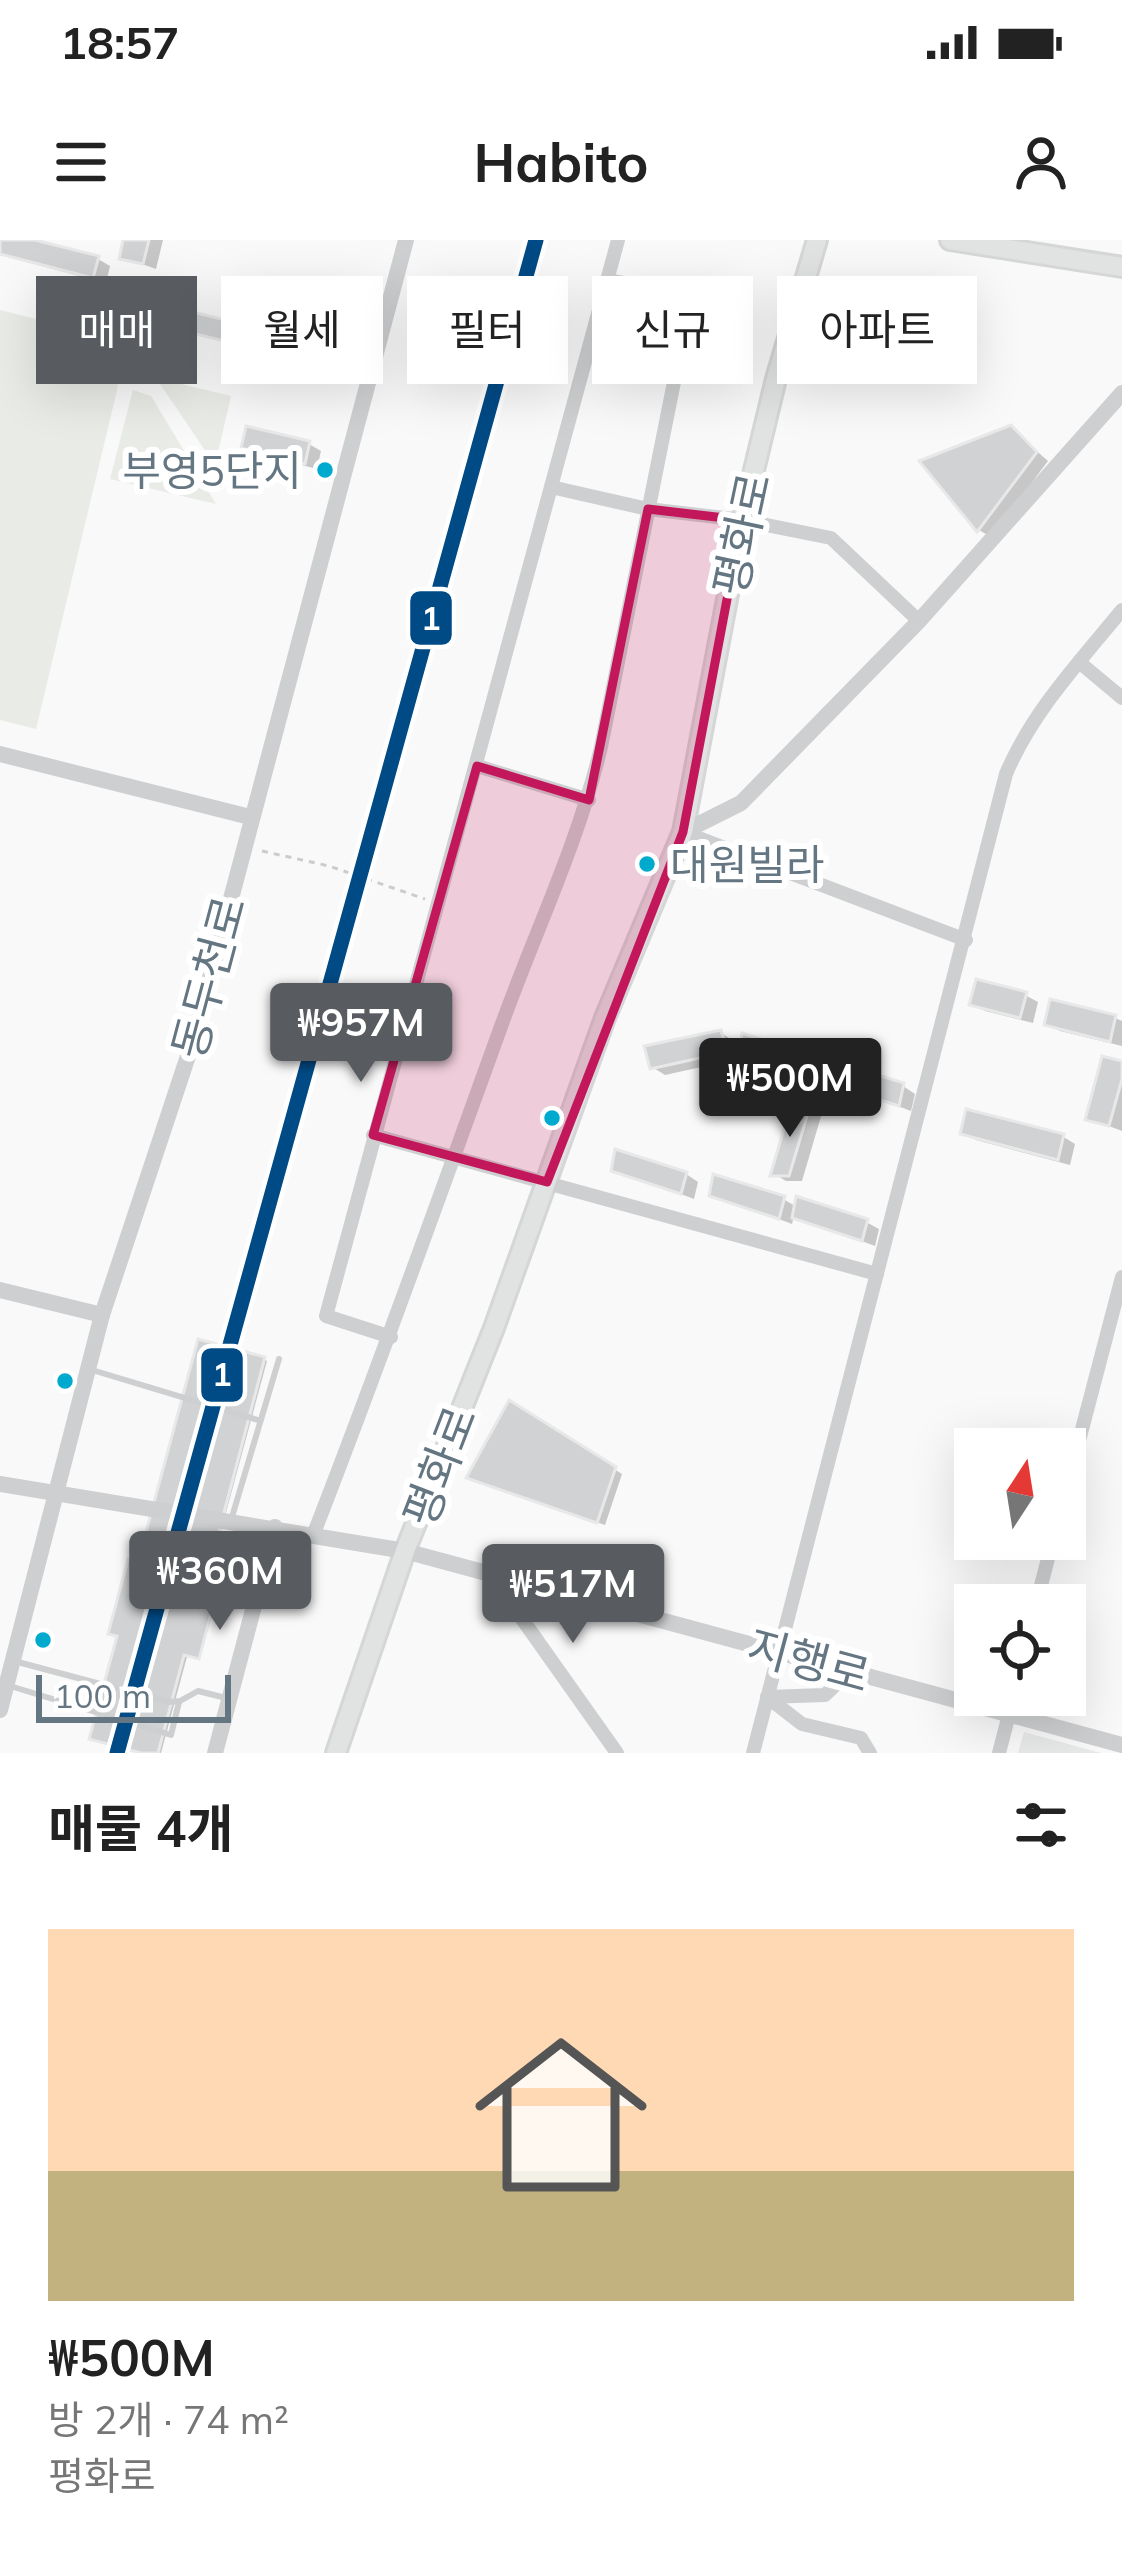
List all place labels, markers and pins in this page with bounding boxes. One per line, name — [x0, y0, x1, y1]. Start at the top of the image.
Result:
place label: 부영5단지 — [122, 444, 302, 497]
marker: 부영5단지 — [314, 459, 336, 481]
place label: 대원빌라 — [670, 838, 825, 891]
marker: 대원빌라 — [636, 853, 658, 875]
pin: ₩957M — [277, 983, 445, 1085]
pin: ₩500M — [706, 1038, 874, 1140]
unlabelled marker — [541, 1107, 563, 1129]
unlabelled marker — [54, 1370, 76, 1392]
pin: ₩360M — [136, 1531, 304, 1633]
pin: ₩517M — [489, 1544, 657, 1646]
unlabelled marker — [32, 1629, 54, 1651]

